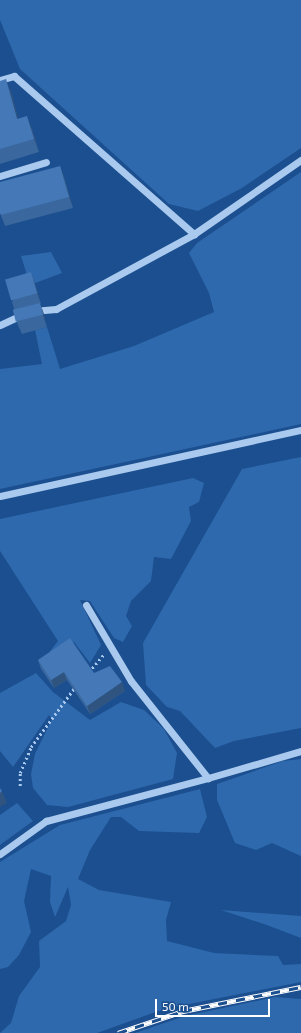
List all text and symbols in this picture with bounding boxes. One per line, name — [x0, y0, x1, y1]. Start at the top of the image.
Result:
scale bar — [157, 991, 272, 1017]
text: 50 m — [162, 999, 189, 1013]

